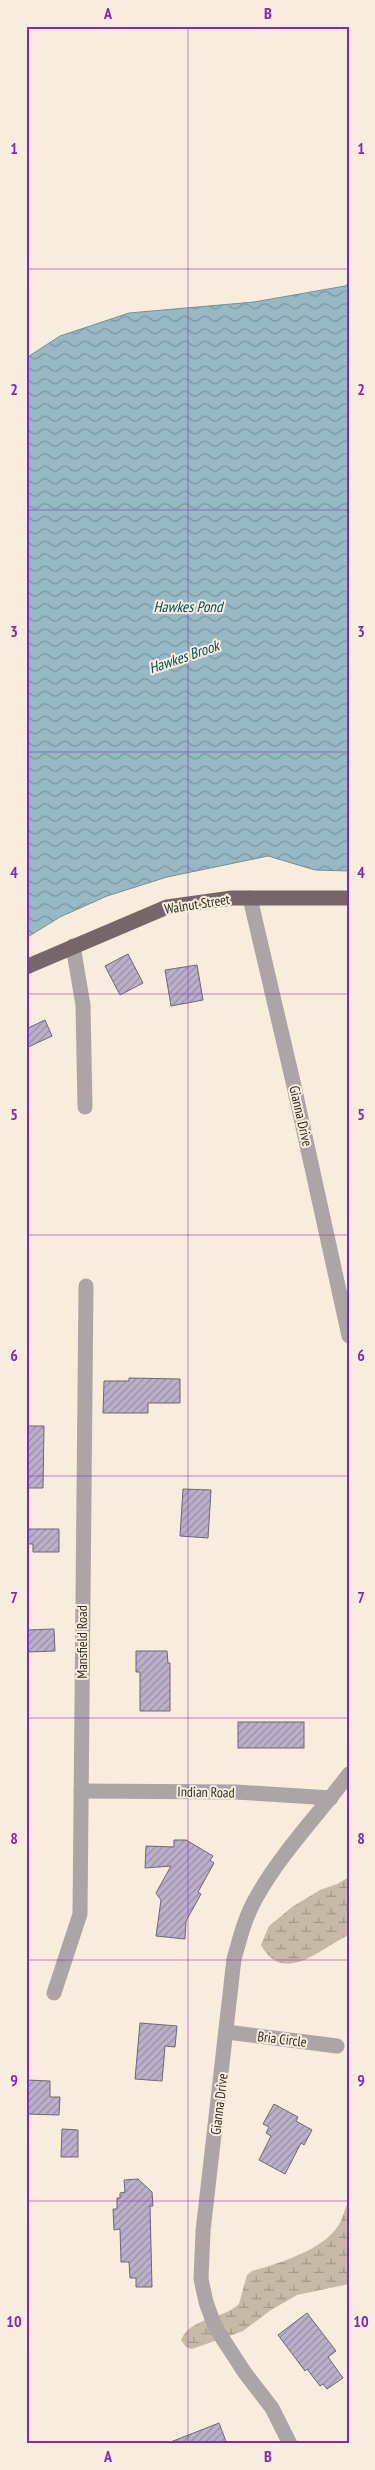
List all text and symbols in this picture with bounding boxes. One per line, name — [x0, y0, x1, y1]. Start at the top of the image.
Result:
text: A — [103, 3, 113, 23]
text: B — [264, 3, 272, 23]
text: 1 — [10, 138, 18, 158]
text: 1 — [357, 138, 365, 158]
text: 2 — [10, 379, 18, 399]
text: 2 — [357, 379, 365, 399]
water label: Hawkes Pond — [154, 597, 225, 616]
text: 3 — [10, 621, 18, 641]
text: 3 — [357, 621, 365, 641]
water label: Hawkes Brook — [146, 635, 223, 677]
text: 4 — [10, 862, 18, 882]
text: 4 — [357, 862, 365, 882]
street label: Walnut Street — [163, 890, 231, 918]
street label: Gianna Drive — [285, 1084, 317, 1148]
text: 5 — [10, 1104, 18, 1124]
text: 5 — [357, 1104, 365, 1124]
text: 6 — [10, 1345, 18, 1365]
text: 6 — [357, 1345, 365, 1365]
text: 7 — [10, 1587, 18, 1607]
text: 7 — [357, 1587, 365, 1607]
street label: Mansfield Road — [73, 1605, 91, 1679]
street label: Indian Road — [177, 1783, 235, 1801]
text: 8 — [10, 1828, 18, 1848]
text: 8 — [357, 1828, 365, 1848]
street label: Bria Circle — [256, 2027, 308, 2051]
text: 9 — [10, 2070, 18, 2090]
text: 9 — [357, 2070, 365, 2090]
street label: Gianna Drive — [206, 2072, 232, 2136]
text: 10 — [6, 2311, 22, 2331]
text: 10 — [353, 2311, 369, 2331]
text: A — [103, 2446, 113, 2466]
text: B — [264, 2446, 272, 2466]

